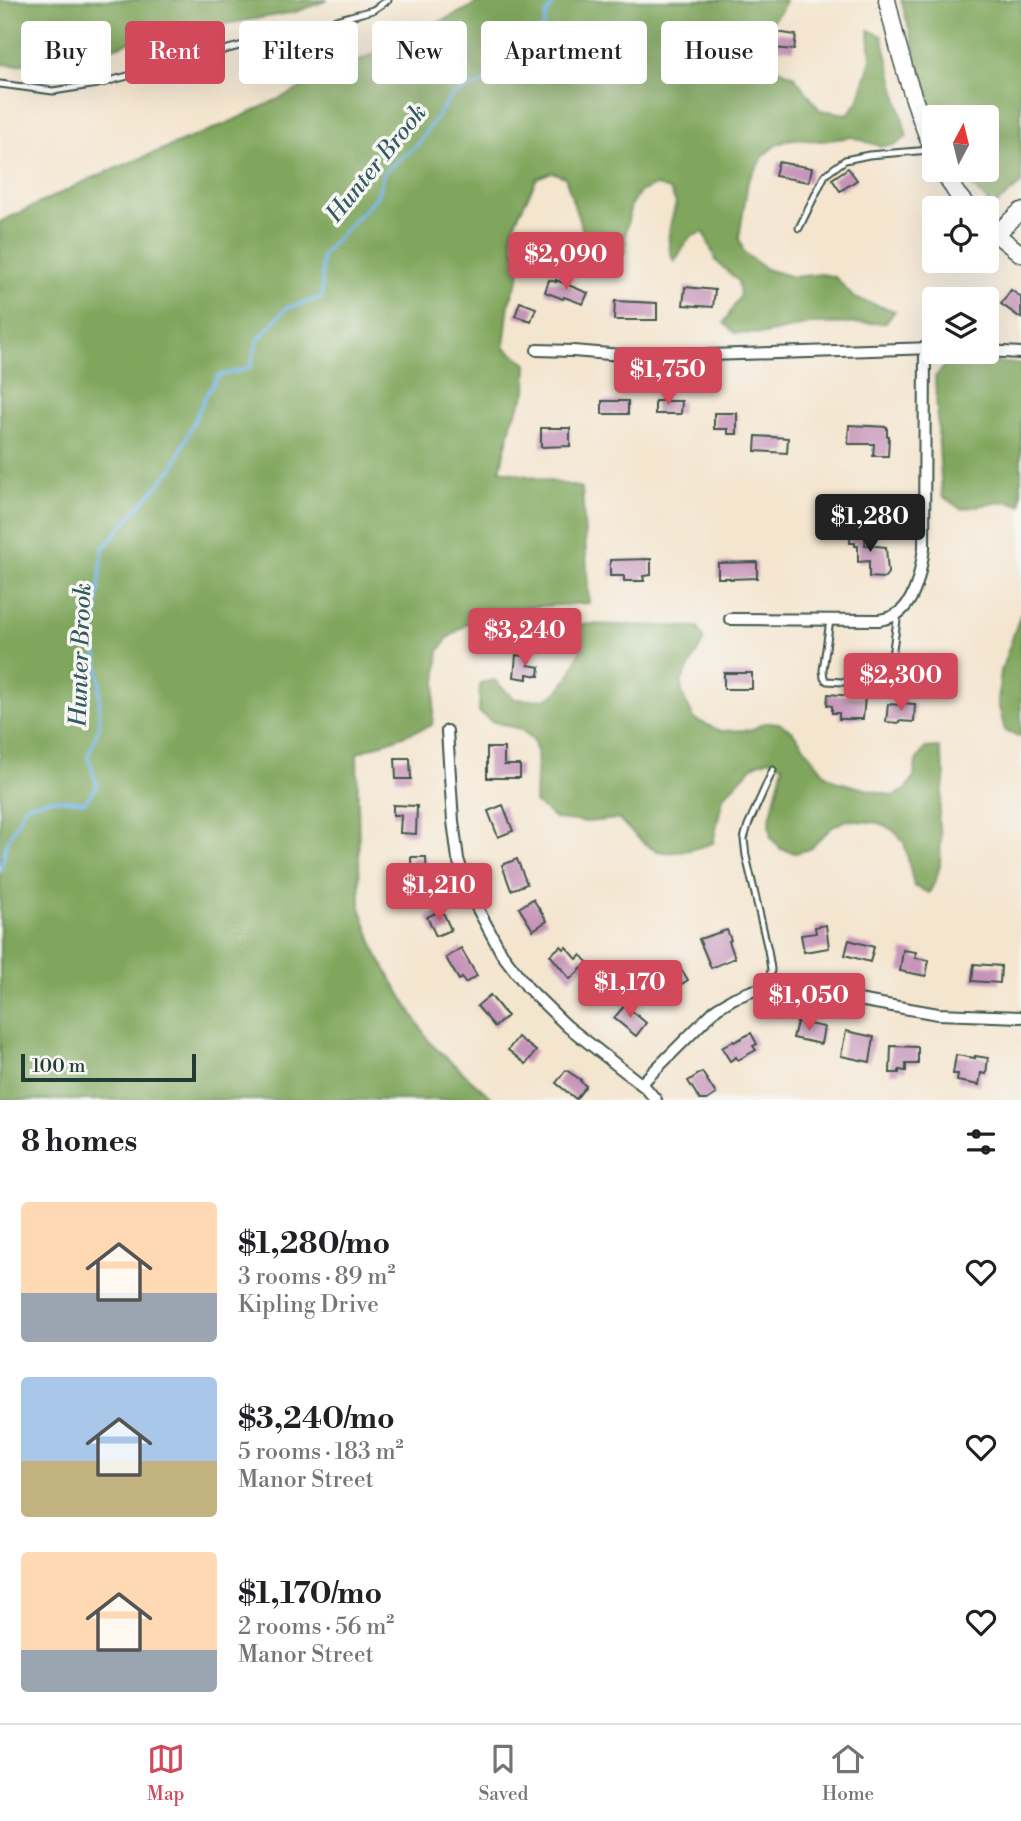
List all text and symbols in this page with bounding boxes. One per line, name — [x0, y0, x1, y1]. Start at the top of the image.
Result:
chip: Buy — [21, 21, 111, 84]
chip: Rent — [125, 21, 225, 84]
chip: Filters — [239, 21, 358, 84]
chip: New — [372, 21, 467, 84]
chip: Apartment — [481, 21, 647, 84]
chip: House — [661, 21, 778, 84]
water label: Hunter Brook — [319, 98, 434, 230]
north arrow — [922, 105, 999, 182]
map controls — [922, 105, 999, 364]
button: locate — [922, 196, 999, 273]
pin: $2,090 — [509, 232, 623, 292]
text: $2,090 — [524, 241, 608, 269]
button: layers — [922, 287, 999, 364]
pin: $1,750 — [611, 348, 725, 407]
text: $1,750 — [630, 356, 706, 384]
pin: $1,280 — [813, 494, 927, 554]
text: $1,280 — [831, 503, 909, 531]
water label: Hunter Brook — [63, 583, 98, 728]
pin: $3,240 — [468, 608, 582, 668]
text: $3,240 — [484, 617, 566, 645]
pin: $2,300 — [844, 654, 958, 713]
text: $2,300 — [860, 662, 942, 690]
pin: $1,210 — [382, 864, 496, 923]
text: $1,210 — [402, 872, 476, 900]
pin: $1,170 — [573, 960, 687, 1020]
text: $1,170 — [594, 969, 666, 997]
pin: $1,050 — [752, 974, 866, 1033]
text: $1,050 — [769, 982, 849, 1010]
scale bar — [21, 1051, 196, 1083]
text: 100 m — [32, 1054, 85, 1078]
text: 8 homes — [21, 1123, 137, 1161]
icon: filters — [962, 1123, 1000, 1161]
text: $1,280/mo — [238, 1225, 390, 1263]
icon: home — [77, 1230, 161, 1314]
icon: heart — [962, 1253, 1000, 1291]
text: 3 rooms · 89 m² — [238, 1263, 395, 1291]
text: Kipling Drive — [238, 1291, 379, 1319]
text: $3,240/mo — [238, 1400, 395, 1438]
icon: home — [77, 1405, 161, 1489]
icon: heart — [962, 1428, 1000, 1466]
text: 5 rooms · 183 m² — [238, 1438, 404, 1466]
text: Manor Street — [238, 1466, 374, 1494]
text: $1,170/mo — [238, 1575, 382, 1613]
icon: home — [77, 1580, 161, 1664]
icon: heart — [962, 1603, 1000, 1641]
text: 2 rooms · 56 m² — [238, 1613, 394, 1641]
text: Manor Street — [238, 1641, 374, 1669]
tab: Map — [147, 1740, 185, 1806]
tab: Saved — [478, 1740, 528, 1806]
tab: Home — [822, 1740, 874, 1806]

